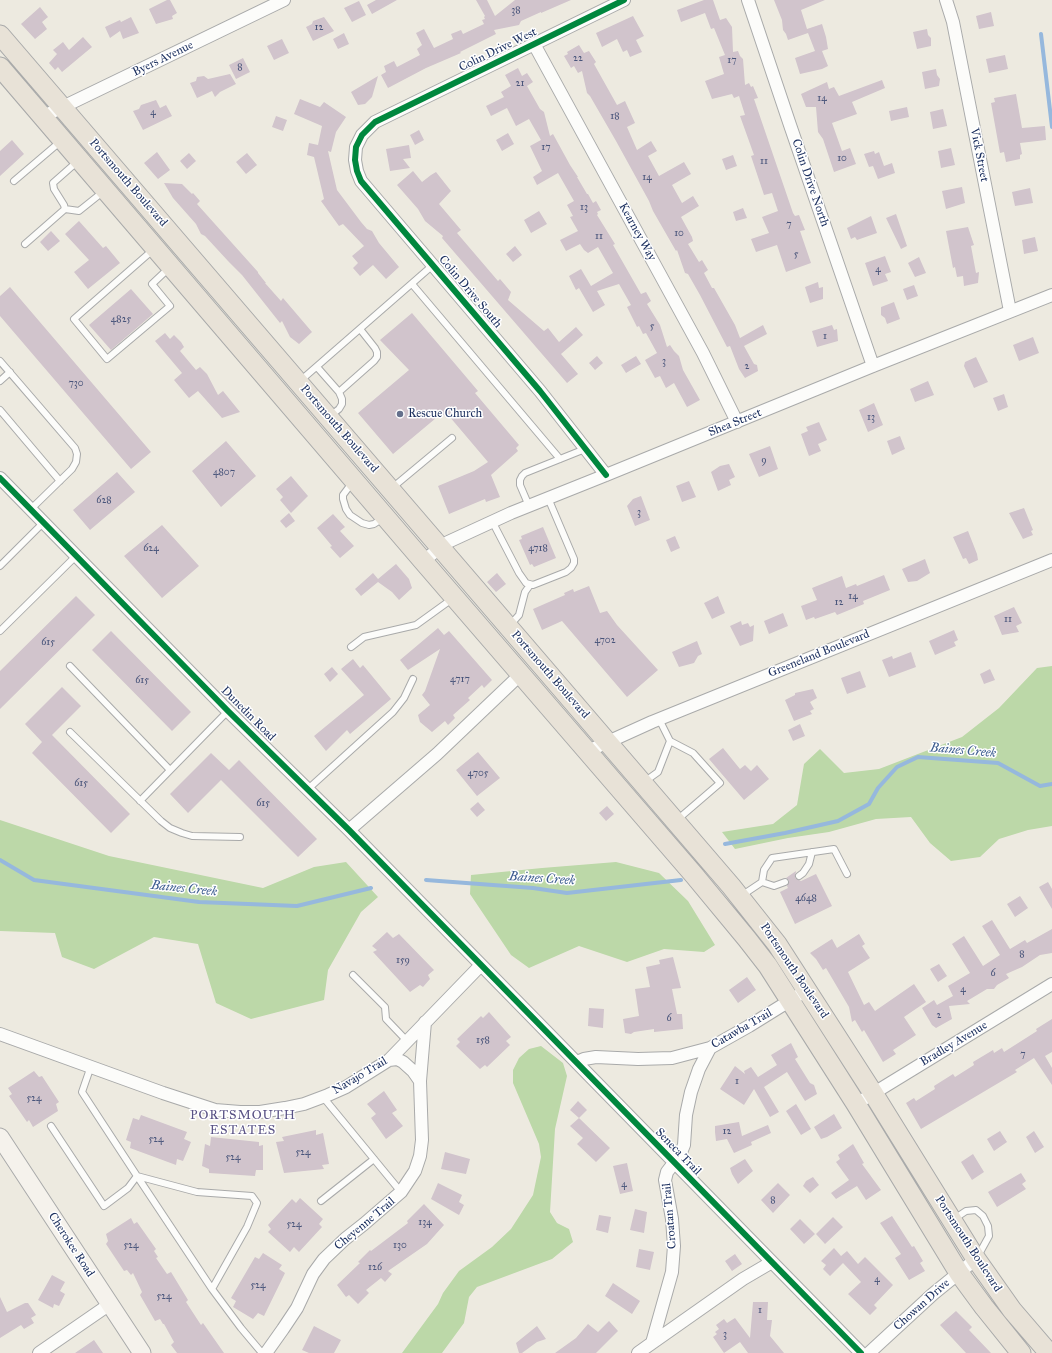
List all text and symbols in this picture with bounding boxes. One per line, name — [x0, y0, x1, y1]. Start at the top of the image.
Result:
house number: 38 — [511, 5, 521, 17]
house number: 12 — [315, 22, 323, 34]
street label: Colin Drive West — [457, 25, 539, 75]
street label: Byers Avenue — [130, 38, 196, 80]
house number: 22 — [573, 53, 583, 65]
house number: 17 — [727, 55, 737, 67]
house number: 8 — [237, 62, 243, 74]
house number: 21 — [516, 78, 524, 90]
house number: 14 — [817, 93, 827, 105]
house number: 4 — [150, 107, 156, 119]
house number: 18 — [610, 111, 620, 123]
street label: Vick Street — [967, 127, 991, 183]
street label: Portsmouth Boulevard — [86, 136, 170, 230]
street label: Colin Drive North — [788, 137, 832, 229]
house number: 17 — [541, 142, 551, 154]
house number: 10 — [837, 153, 847, 165]
house number: 11 — [760, 156, 768, 168]
house number: 14 — [642, 172, 652, 184]
street label: Kearney Way — [615, 201, 659, 263]
house number: 13 — [580, 202, 588, 214]
house number: 7 — [786, 219, 792, 231]
house number: 10 — [674, 228, 684, 240]
house number: 11 — [595, 231, 603, 243]
house number: 5 — [794, 249, 798, 261]
street label: Colin Drive South — [435, 253, 505, 331]
house number: 4 — [875, 264, 881, 276]
house number: 4825 — [111, 314, 131, 326]
house number: 5 — [650, 321, 654, 333]
house number: 1 — [823, 331, 827, 343]
house number: 3 — [662, 356, 666, 368]
house number: 2 — [745, 361, 749, 373]
house number: 730 — [68, 378, 84, 390]
street label: Portsmouth Boulevard — [297, 382, 381, 476]
street label: Shea Street — [706, 406, 764, 440]
place label: Rescue Church — [408, 407, 482, 421]
marker: Rescue Church — [395, 409, 405, 419]
house number: 13 — [867, 412, 875, 424]
house number: 9 — [761, 455, 767, 467]
house number: 4807 — [213, 467, 235, 479]
house number: 628 — [96, 495, 112, 507]
house number: 3 — [637, 507, 641, 519]
house number: 624 — [143, 543, 159, 555]
house number: 4718 — [528, 543, 548, 555]
house number: 14 — [848, 591, 858, 603]
house number: 12 — [835, 597, 843, 609]
house number: 11 — [1004, 614, 1012, 626]
street label: Greeneland Boulevard — [766, 627, 872, 681]
street label: Portsmouth Boulevard — [508, 628, 592, 722]
house number: 4702 — [594, 635, 616, 647]
house number: 615 — [41, 637, 55, 649]
house number: 4717 — [450, 674, 470, 686]
house number: 615 — [135, 675, 149, 687]
street label: Dunedin Road — [218, 684, 278, 744]
water label: Baines Creek — [929, 740, 997, 762]
house number: 4705 — [468, 768, 488, 780]
house number: 615 — [74, 778, 88, 790]
house number: 615 — [256, 798, 270, 810]
water label: Baines Creek — [508, 869, 576, 889]
water label: Baines Creek — [150, 878, 218, 900]
house number: 4648 — [795, 893, 817, 905]
street label: Portsmouth Boulevard — [757, 921, 831, 1021]
house number: 8 — [1019, 949, 1025, 961]
house number: 159 — [396, 955, 410, 967]
house number: 6 — [990, 968, 996, 980]
house number: 4 — [960, 984, 966, 996]
street label: Catawba Trail — [709, 1006, 775, 1052]
house number: 2 — [937, 1010, 941, 1022]
house number: 6 — [666, 1013, 672, 1025]
street label: Bradley Avenue — [918, 1018, 990, 1070]
house number: 158 — [476, 1035, 490, 1047]
house number: 7 — [1020, 1049, 1026, 1061]
street label: Navajo Trail — [330, 1054, 390, 1098]
house number: 1 — [735, 1076, 739, 1088]
house number: 524 — [26, 1093, 42, 1105]
district label: PORTSMOUTH ESTATES — [190, 1108, 296, 1139]
street label: Seneca Trail — [652, 1125, 704, 1179]
house number: 12 — [723, 1126, 731, 1138]
house number: 524 — [148, 1134, 164, 1146]
house number: 524 — [295, 1147, 311, 1159]
house number: 524 — [225, 1152, 241, 1164]
house number: 4 — [621, 1179, 627, 1191]
street label: Croatan Trail — [660, 1182, 680, 1250]
street label: Portsmouth Boulevard — [932, 1193, 1004, 1295]
street label: Cheyenne Trail — [332, 1194, 398, 1254]
house number: 8 — [770, 1195, 776, 1207]
street label: Cherokee Road — [45, 1210, 97, 1280]
house number: 134 — [418, 1217, 432, 1229]
house number: 524 — [286, 1219, 302, 1231]
house number: 524 — [123, 1240, 139, 1252]
house number: 130 — [393, 1240, 407, 1252]
house number: 126 — [368, 1262, 382, 1274]
house number: 4 — [874, 1274, 880, 1286]
street label: Chowan Drive — [891, 1276, 953, 1334]
house number: 524 — [250, 1280, 266, 1292]
house number: 524 — [156, 1291, 172, 1303]
house number: 1 — [758, 1305, 762, 1317]
house number: 3 — [723, 1329, 727, 1341]

